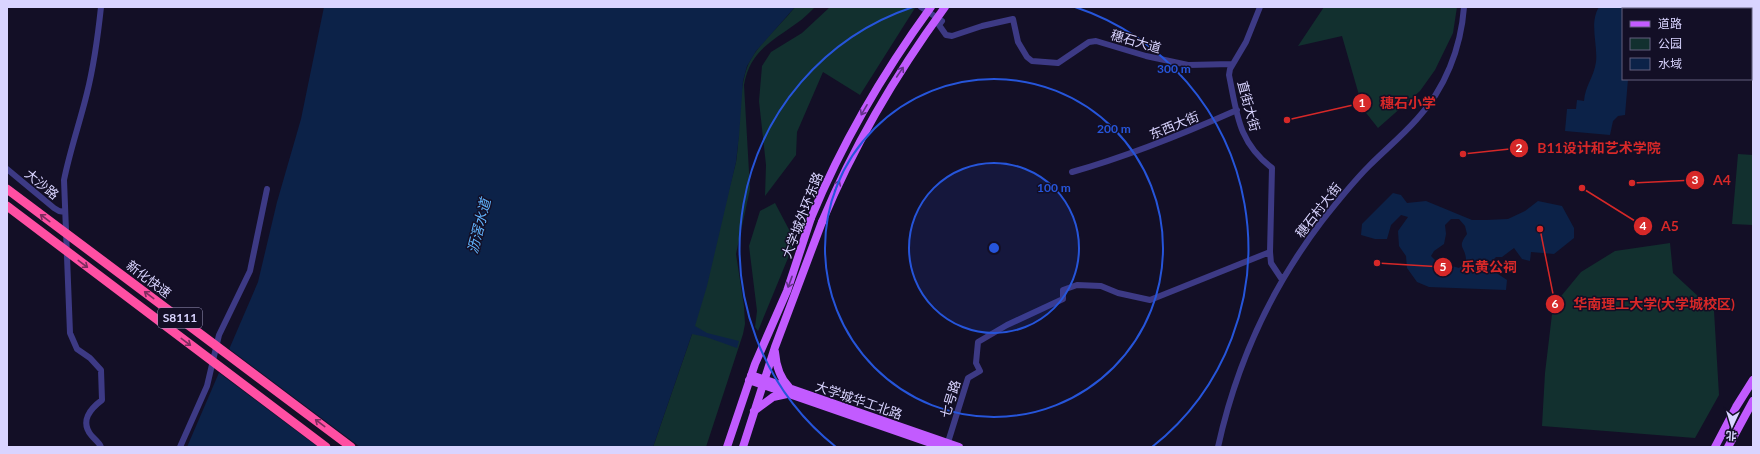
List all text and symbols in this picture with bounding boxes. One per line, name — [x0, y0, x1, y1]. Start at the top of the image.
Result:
legend — [1622, 8, 1752, 80]
text: 道路 — [1658, 16, 1682, 31]
street label: 穗石大道 — [1109, 26, 1163, 56]
text: 公园 — [1658, 36, 1682, 51]
text: 水域 — [1658, 56, 1682, 71]
text: 300 m — [1157, 61, 1191, 76]
one-way arrow — [895, 67, 904, 78]
street label: 直街大街 — [1235, 79, 1263, 133]
callout: 穗石小学 — [1352, 90, 1444, 116]
text: 穗石小学 — [1380, 94, 1436, 111]
text: 1 — [1359, 95, 1366, 110]
one-way arrow — [859, 104, 867, 116]
street label: 东西大街 — [1147, 108, 1201, 142]
text: 200 m — [1097, 121, 1131, 136]
callout: B11设计和艺术学院 — [1509, 135, 1669, 161]
text: B11设计和艺术学院 — [1537, 139, 1661, 156]
text: 2 — [1516, 140, 1523, 155]
street label: 大沙路 — [22, 166, 62, 202]
callout: A4 — [1685, 167, 1739, 193]
street label: 大学城外环东路 — [778, 170, 826, 260]
text: A4 — [1712, 171, 1731, 188]
text: 3 — [1692, 172, 1699, 187]
street label: 穗石村大街 — [1292, 179, 1344, 241]
text: 100 m — [1037, 180, 1071, 195]
one-way arrow — [834, 181, 842, 193]
water label: 沥滘水道 — [463, 195, 494, 255]
one-way arrow — [39, 213, 50, 222]
callout: A5 — [1633, 213, 1687, 239]
text: A5 — [1660, 217, 1679, 234]
text: 4 — [1640, 218, 1647, 233]
centre of rings — [987, 241, 1001, 255]
callout: 乐黄公祠 — [1433, 254, 1525, 280]
street label: 新化快速 — [123, 257, 175, 301]
text: 乐黄公祠 — [1461, 258, 1517, 275]
one-way arrow — [77, 259, 88, 268]
text: 5 — [1440, 259, 1447, 274]
one-way arrow — [786, 275, 793, 288]
one-way arrow — [144, 291, 155, 299]
callout: 华南理工大学(大学城校区) — [1545, 291, 1743, 317]
text: 华南理工大学(大学城校区) — [1573, 295, 1735, 312]
text: 6 — [1552, 296, 1559, 311]
road number: S8111 — [158, 308, 202, 328]
one-way arrow — [180, 338, 191, 347]
street label: 大学城华工北路 — [813, 378, 905, 422]
street label: 七号路 — [937, 378, 963, 420]
north arrow — [1712, 406, 1752, 446]
one-way arrow — [315, 419, 326, 428]
text: 北 — [1725, 430, 1737, 443]

